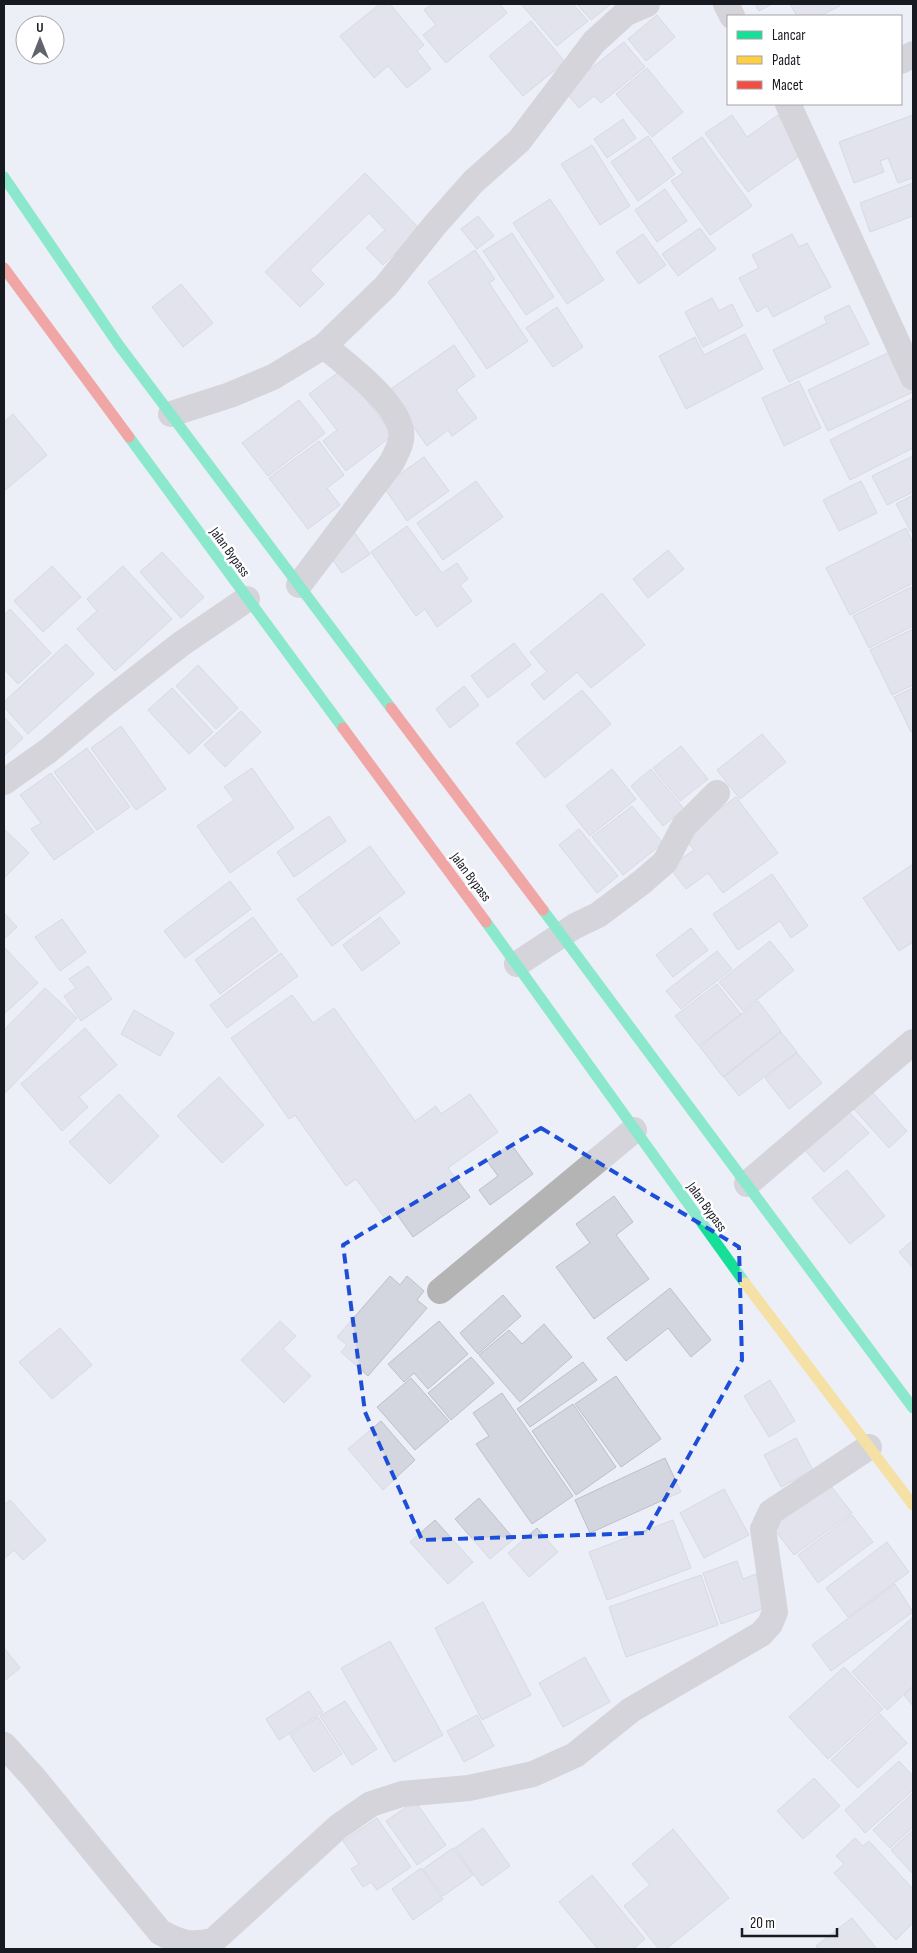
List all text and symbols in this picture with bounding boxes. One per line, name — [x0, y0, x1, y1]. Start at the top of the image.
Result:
north arrow — [15, 15, 65, 65]
legend — [727, 15, 902, 105]
text: U — [36, 19, 44, 36]
text: Lancar — [772, 26, 806, 45]
text: Padat — [772, 51, 801, 70]
text: Macet — [772, 76, 804, 95]
street label: Jalan Bypass — [206, 523, 254, 580]
street label: Jalan Bypass — [446, 848, 495, 905]
street label: Jalan Bypass — [683, 1178, 731, 1235]
scale bar — [742, 1906, 837, 1938]
text: 20 m — [750, 1914, 775, 1933]

